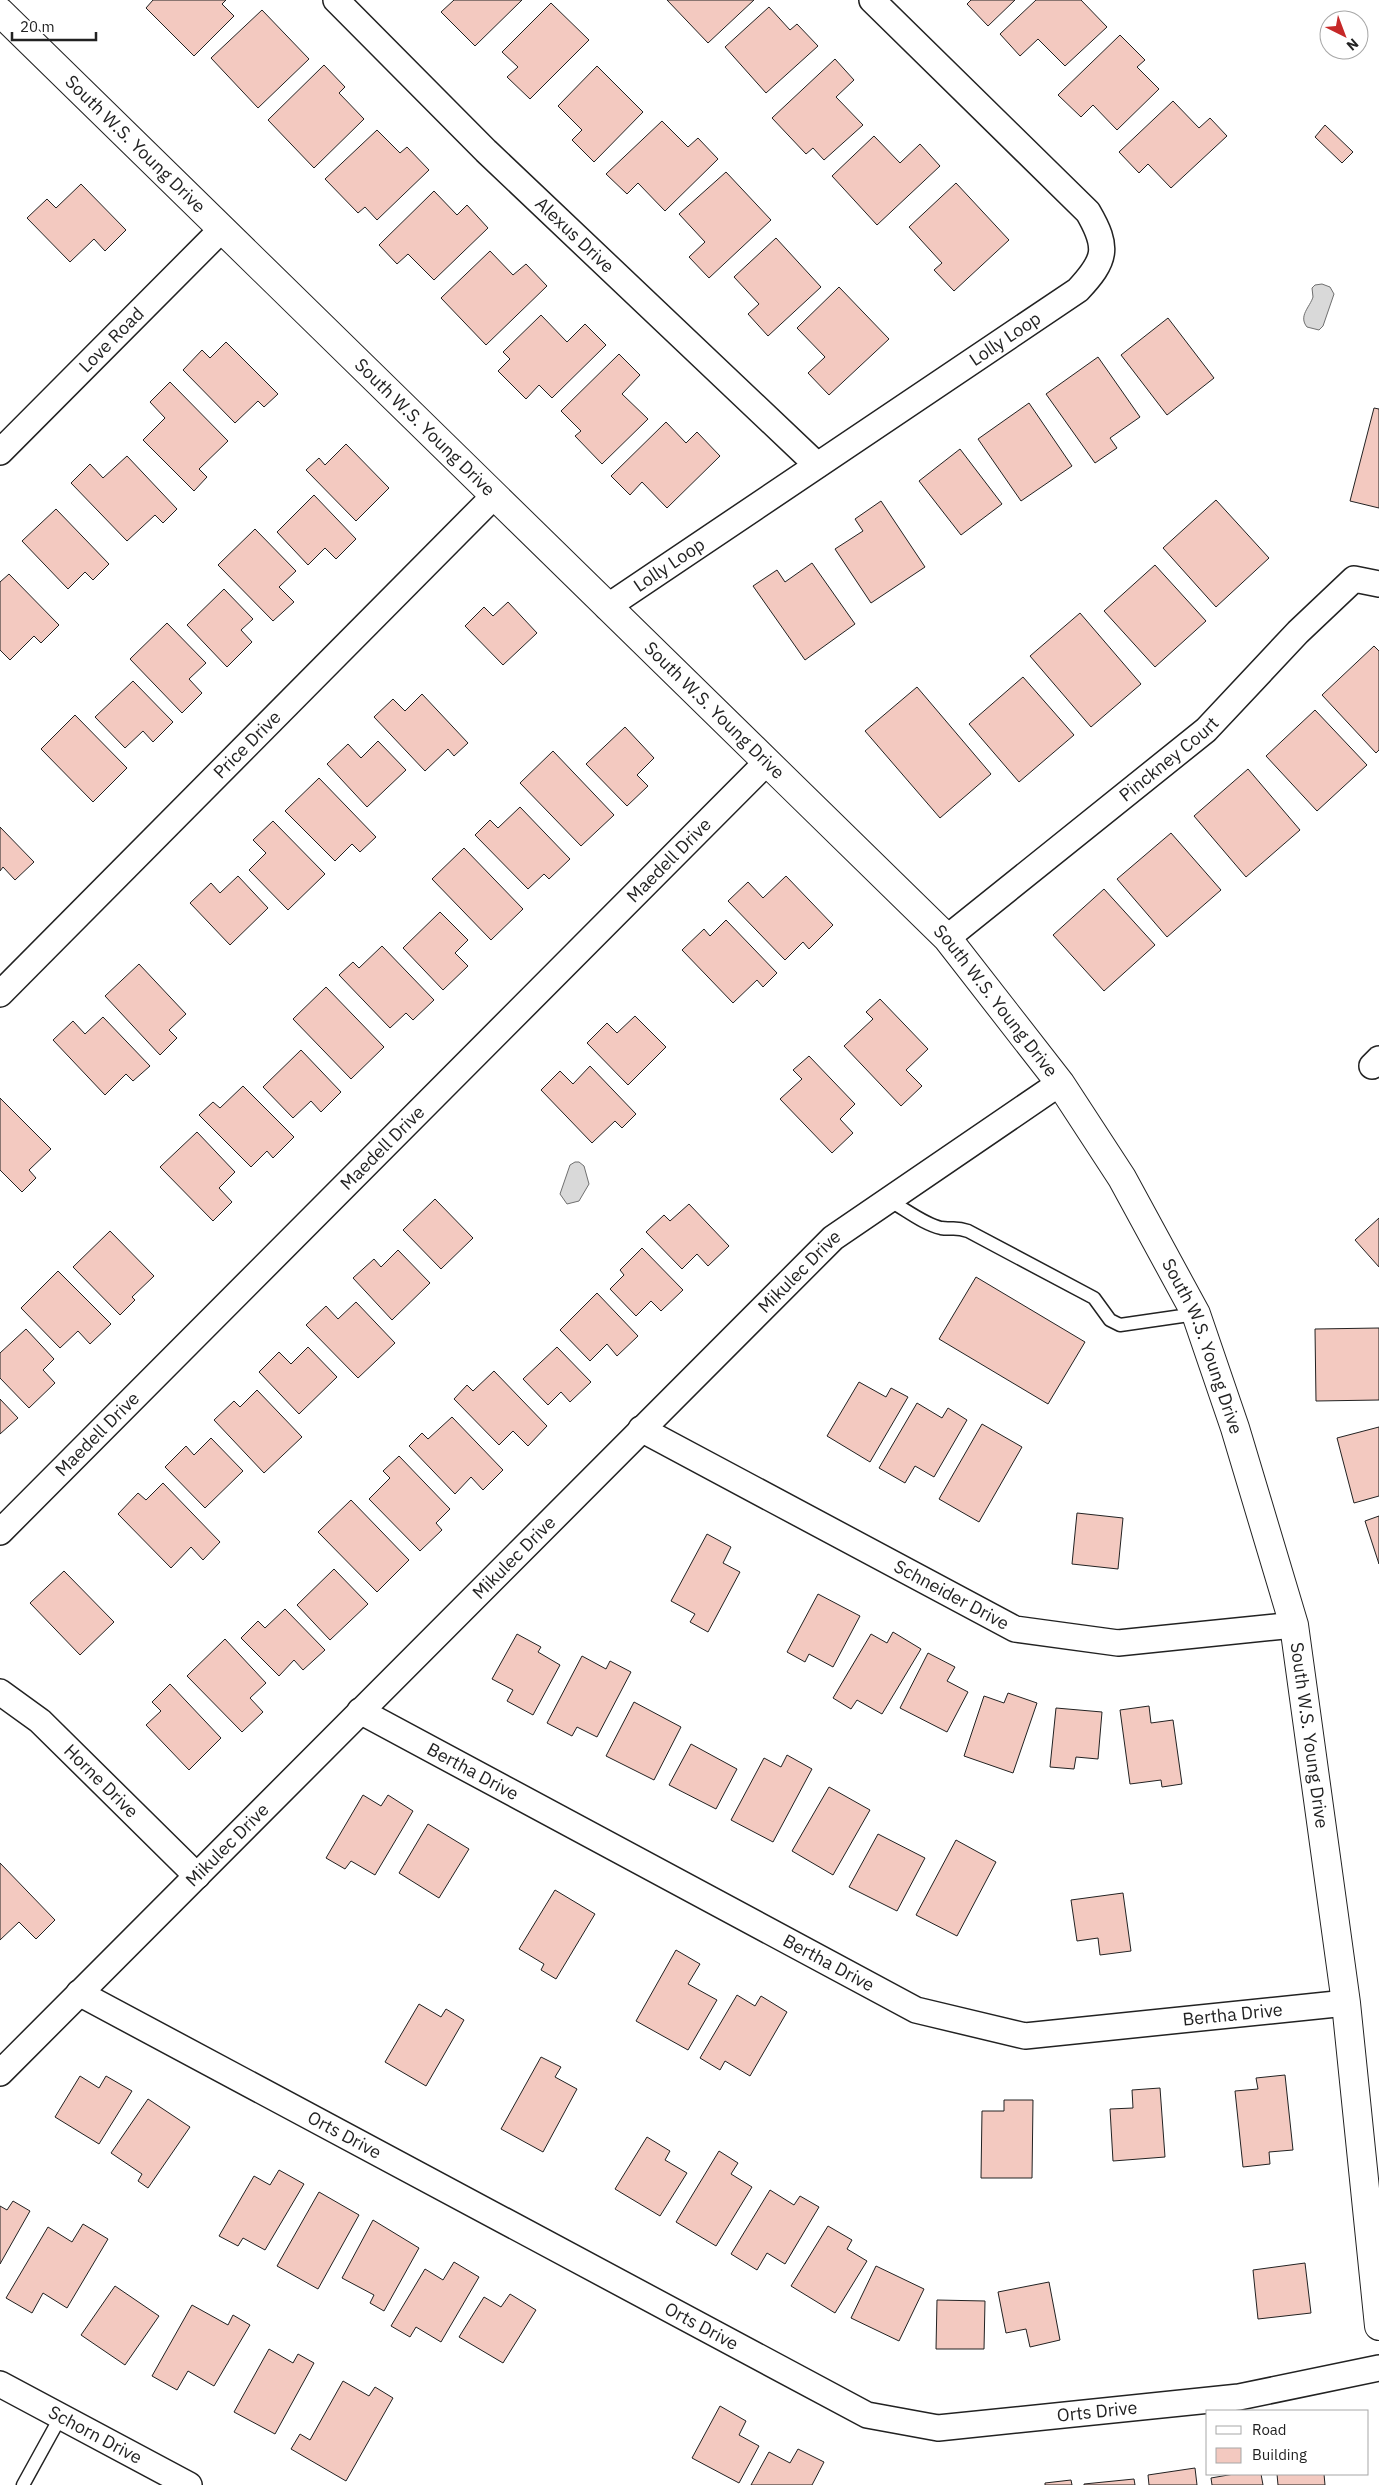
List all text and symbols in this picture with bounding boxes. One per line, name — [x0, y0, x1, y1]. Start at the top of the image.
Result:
scale bar — [12, 10, 96, 42]
north arrow — [1319, 10, 1369, 60]
text: 20 m — [20, 17, 55, 36]
text: N — [1343, 35, 1362, 55]
street label: South W.S. Young Drive — [60, 70, 211, 218]
street label: Alexus Drive — [531, 192, 619, 278]
street label: Love Road — [74, 302, 149, 377]
street label: Lolly Loop — [965, 306, 1045, 371]
street label: South W.S. Young Drive — [350, 353, 500, 501]
street label: Lolly Loop — [629, 533, 709, 597]
street label: South W.S. Young Drive — [640, 636, 790, 784]
street label: Price Drive — [208, 705, 286, 783]
street label: Pinckney Court — [1114, 712, 1223, 806]
street label: Maedell Drive — [622, 813, 716, 907]
street label: South W.S. Young Drive — [929, 919, 1063, 1082]
street label: Maedell Drive — [335, 1100, 429, 1195]
street label: Mikulec Drive — [753, 1224, 845, 1318]
street label: South W.S. Young Drive — [1157, 1254, 1248, 1437]
street label: Maedell Drive — [50, 1387, 144, 1481]
street label: Mikulec Drive — [467, 1511, 560, 1604]
street label: Schneider Drive — [890, 1554, 1013, 1635]
street label: South W.S. Young Drive — [1285, 1641, 1334, 1830]
street label: Bertha Drive — [423, 1737, 523, 1805]
street label: Horne Drive — [59, 1739, 143, 1823]
street label: Mikulec Drive — [181, 1798, 274, 1891]
street label: Bertha Drive — [779, 1929, 879, 1997]
street label: Bertha Drive — [1181, 1998, 1284, 2031]
street label: Orts Drive — [304, 2105, 386, 2164]
street label: Orts Drive — [661, 2297, 743, 2355]
street label: Orts Drive — [1056, 2396, 1138, 2427]
street label: Schorn Drive — [45, 2400, 146, 2469]
legend — [1206, 2410, 1369, 2475]
text: Road — [1252, 2420, 1287, 2439]
text: Building — [1252, 2445, 1307, 2464]

